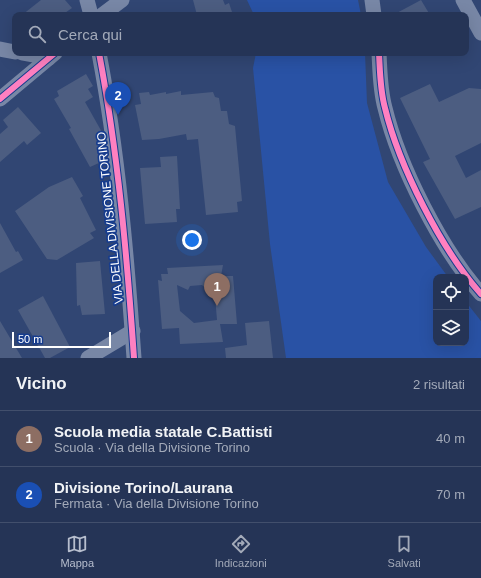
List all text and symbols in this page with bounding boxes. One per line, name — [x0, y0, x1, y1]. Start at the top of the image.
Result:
search box — [12, 12, 469, 56]
icon: search — [26, 23, 48, 45]
text: Cerca qui — [58, 26, 122, 43]
pin: 2 — [105, 82, 131, 115]
street label: VIA DELLA DIVISIONE TORINO — [94, 131, 126, 305]
your location — [182, 230, 202, 250]
pin: 1 — [204, 273, 230, 306]
map controls — [433, 274, 469, 346]
button: locate — [433, 274, 469, 310]
button: layers — [433, 310, 469, 346]
scale bar — [12, 330, 111, 349]
text: 50 m — [18, 333, 42, 345]
text: Vicino — [16, 374, 67, 393]
text: 2 risultati — [413, 377, 465, 392]
text: Scuola media statale C.Battisti — [54, 423, 272, 440]
text: 1 — [25, 431, 33, 446]
text: 40 m — [436, 431, 465, 446]
text: Scuola · Via della Divisione Torino — [54, 440, 250, 455]
text: Divisione Torino/Laurana — [54, 479, 233, 496]
text: 2 — [25, 487, 33, 502]
text: 70 m — [436, 487, 465, 502]
text: Fermata · Via della Divisione Torino — [54, 496, 259, 511]
tab: Mappa — [60, 533, 94, 569]
tab: Indicazioni — [215, 533, 267, 569]
tab: Salvati — [388, 533, 421, 569]

